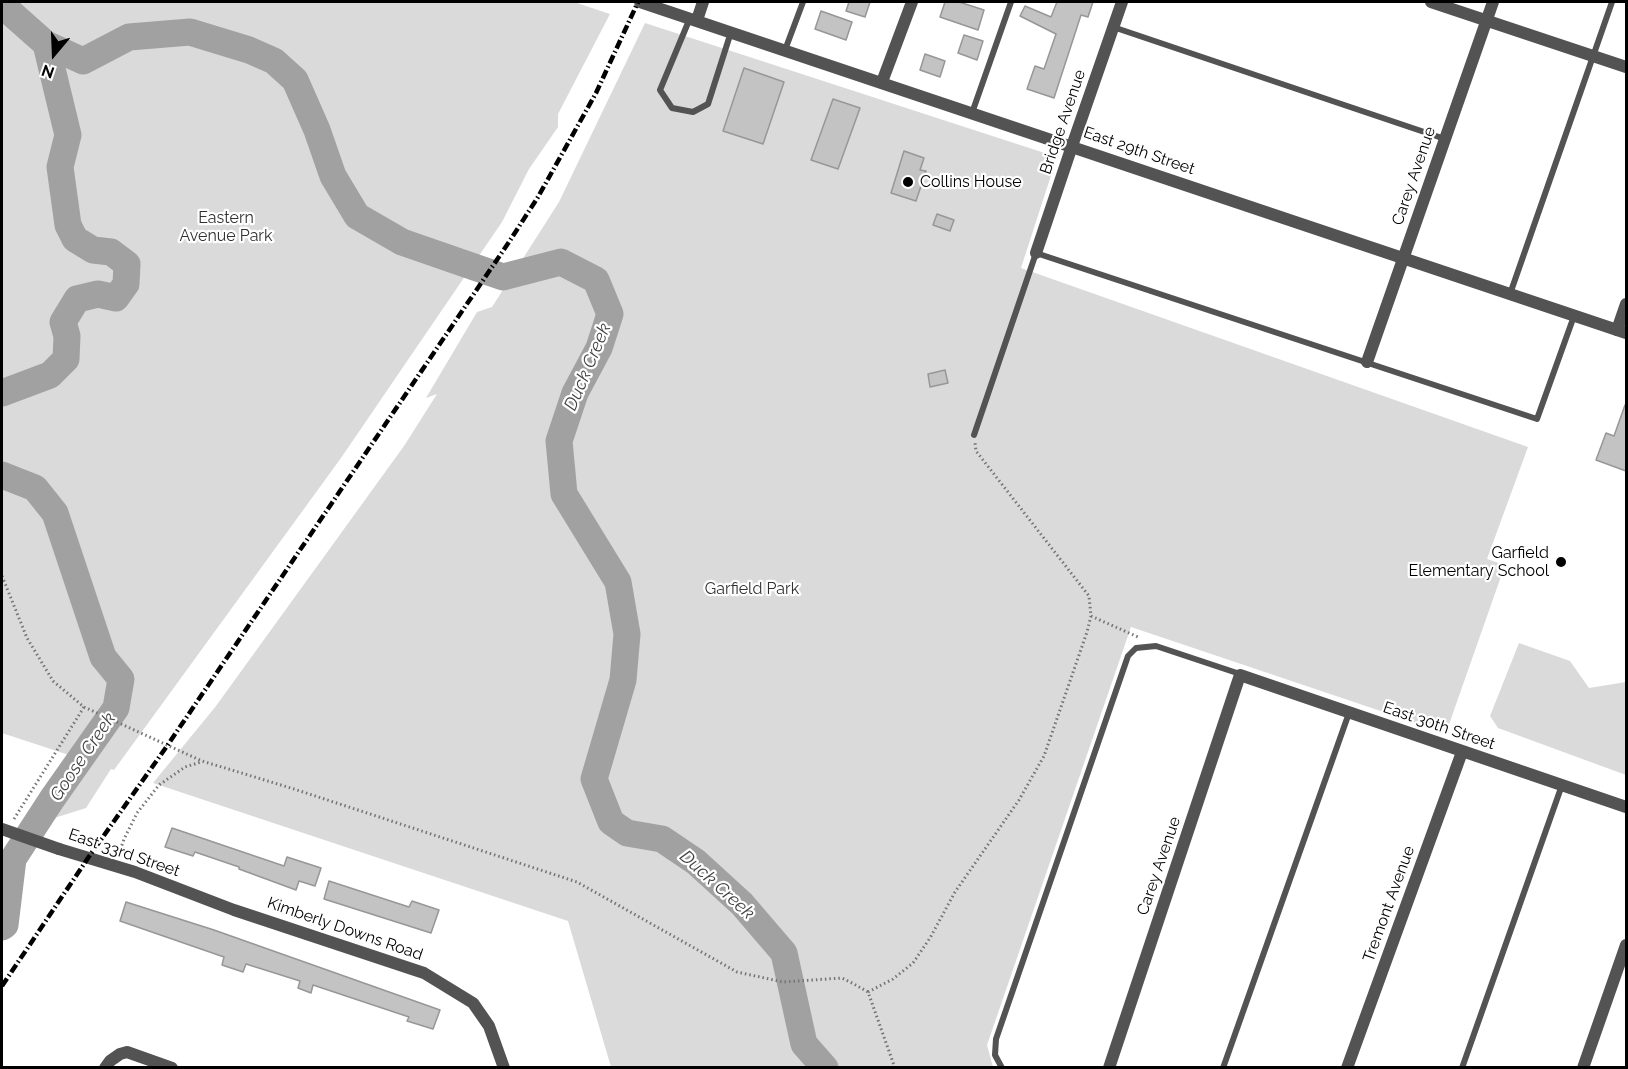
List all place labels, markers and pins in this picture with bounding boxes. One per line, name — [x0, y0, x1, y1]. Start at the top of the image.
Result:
place label: Collins House — [920, 172, 1022, 192]
marker: Collins House — [901, 175, 915, 189]
place label: Garfield Elementary School — [1409, 543, 1549, 581]
marker: Garfield Elementary School — [1554, 555, 1568, 569]

